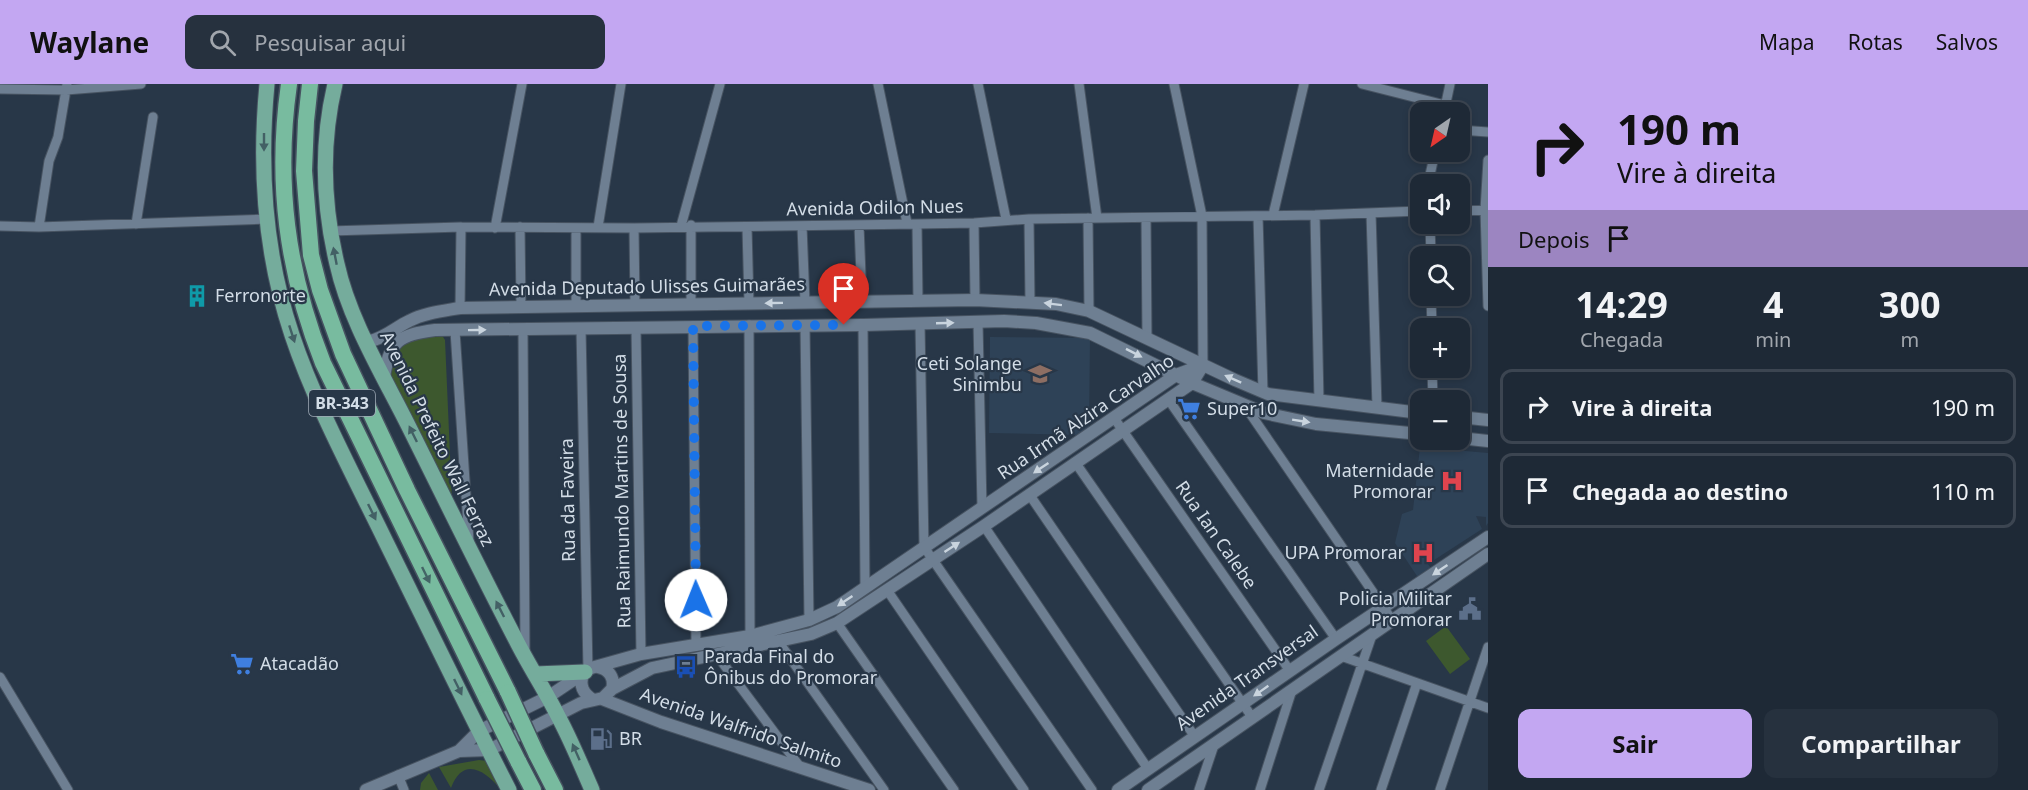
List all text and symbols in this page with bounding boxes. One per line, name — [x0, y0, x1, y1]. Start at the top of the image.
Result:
search box — [185, 15, 605, 69]
text: Waylane — [30, 23, 149, 61]
icon: search — [206, 26, 239, 59]
text: Pesquisar aqui — [254, 27, 406, 57]
text: Mapa — [1759, 28, 1815, 56]
text: Rotas — [1848, 28, 1903, 56]
text: Salvos — [1936, 28, 1998, 56]
text: 190 m — [1617, 100, 1741, 157]
north arrow — [1410, 102, 1470, 162]
map controls — [1410, 102, 1470, 450]
icon: right — [1518, 108, 1596, 186]
one-way arrow — [259, 133, 269, 152]
text: Vire à direita — [1617, 154, 1776, 191]
button: sound — [1410, 174, 1470, 234]
street label: Avenida Odilon Nues — [786, 193, 964, 221]
icon: arrive — [1602, 222, 1635, 255]
text: Depois — [1518, 224, 1590, 254]
one-way arrow — [330, 246, 339, 265]
button: search — [1410, 246, 1470, 306]
pin — [818, 263, 869, 325]
street label: Avenida Deputado Ulisses Guimarães — [489, 271, 805, 301]
icon: arrive — [827, 272, 860, 305]
text: 14:29 — [1575, 280, 1668, 329]
text: 4 — [1763, 280, 1784, 329]
text: 300 — [1879, 280, 1941, 329]
building icon: Ferronorte — [184, 283, 210, 309]
place label: Ferronorte — [215, 283, 306, 307]
one-way arrow — [764, 298, 783, 308]
one-way arrow — [1043, 299, 1062, 309]
one-way arrow — [935, 318, 954, 328]
button: + — [1410, 318, 1470, 378]
one-way arrow — [288, 325, 297, 343]
one-way arrow — [467, 326, 486, 335]
text: Chegada — [1580, 326, 1663, 353]
text: min — [1755, 326, 1791, 353]
text: m — [1900, 326, 1919, 353]
street label: Avenida Prefeito Wall Ferraz — [375, 327, 501, 550]
street label: Rua Irmã Alzira Carvalho — [992, 348, 1178, 484]
one-way arrow — [1126, 348, 1143, 358]
place label: Ceti Solange Sinimbu — [917, 351, 1022, 396]
street label: Rua Raimundo Martins de Sousa — [607, 353, 635, 629]
school or university icon: Ceti Solange Sinimbu — [1027, 361, 1053, 387]
one-way arrow — [1223, 374, 1241, 384]
road number: BR-343 — [309, 390, 375, 416]
button: − — [1410, 390, 1470, 450]
icon: right — [1521, 390, 1554, 423]
text: Vire à direita — [1572, 392, 1712, 422]
text: 190 m — [1931, 392, 1995, 422]
supermarket icon: Super10 — [1176, 396, 1202, 422]
place label: Super10 — [1207, 396, 1277, 420]
one-way arrow — [1292, 417, 1311, 426]
one-way arrow — [408, 426, 417, 443]
street label: Rua da Faveira — [554, 438, 580, 562]
place label: Maternidade Promorar — [1325, 458, 1435, 503]
one-way arrow — [1033, 462, 1049, 473]
hospital icon: Maternidade Promorar — [1439, 468, 1465, 494]
icon: arrive — [1521, 474, 1554, 507]
street label: Rua Ian Calebe — [1171, 476, 1263, 593]
text: Chegada ao destino — [1572, 476, 1788, 506]
text: 110 m — [1931, 476, 1995, 506]
one-way arrow — [367, 503, 377, 520]
place label: UPA Promorar — [1284, 540, 1406, 564]
hospital icon: UPA Promorar — [1410, 540, 1436, 566]
one-way arrow — [944, 542, 960, 553]
one-way arrow — [1432, 564, 1448, 576]
one-way arrow — [422, 566, 431, 583]
position arrow — [664, 568, 728, 632]
place label: Policia Militar Promorar — [1339, 586, 1453, 631]
one-way arrow — [837, 595, 853, 606]
public building icon: Policia Militar Promorar — [1457, 596, 1483, 622]
one-way arrow — [495, 600, 504, 617]
street label: Avenida Transversal — [1171, 619, 1322, 735]
place label: Parada Final do Ônibus do Promorar — [704, 644, 878, 689]
supermarket icon: Atacadão — [229, 651, 255, 677]
place label: Atacadão — [260, 651, 339, 675]
bus stop icon: Parada Final do Ônibus do Promorar — [673, 654, 699, 680]
one-way arrow — [452, 678, 462, 696]
street label: Avenida Walfrido Salmito — [637, 681, 845, 773]
one-way arrow — [1253, 685, 1269, 696]
button: Sair — [1518, 709, 1752, 778]
button: Compartilhar — [1764, 709, 1998, 778]
fuel station icon: BR — [588, 726, 614, 752]
place label: BR — [619, 726, 642, 750]
one-way arrow — [571, 744, 580, 761]

